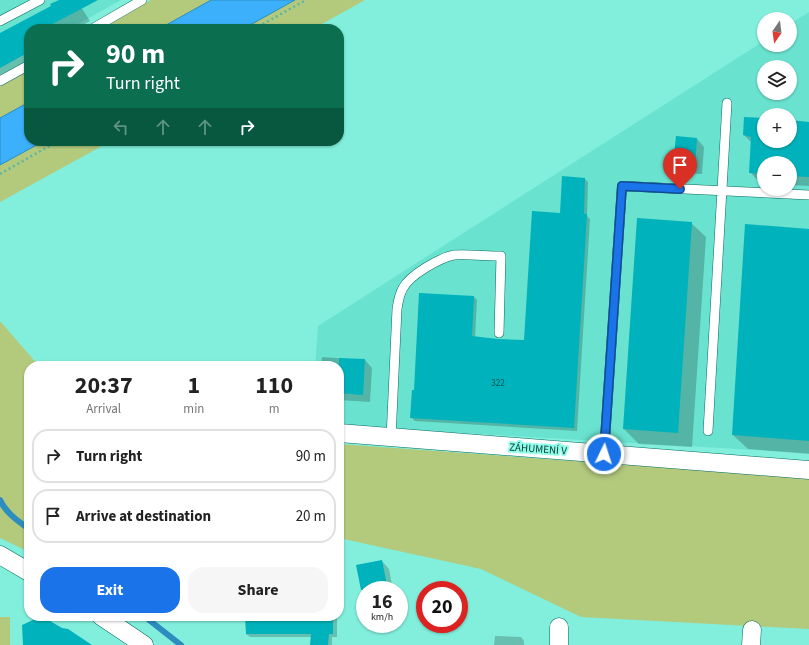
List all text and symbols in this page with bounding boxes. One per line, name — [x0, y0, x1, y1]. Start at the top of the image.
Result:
north arrow — [757, 12, 797, 52]
map controls — [757, 12, 797, 196]
text: 90 m — [106, 34, 165, 74]
icon: right — [40, 40, 92, 92]
button: layers — [757, 60, 797, 100]
text: Turn right — [106, 71, 180, 96]
button: + — [757, 108, 797, 148]
icon: left — [110, 116, 132, 138]
icon: ahead — [152, 116, 174, 138]
icon: ahead — [194, 116, 216, 138]
icon: right — [236, 116, 258, 138]
pin — [663, 148, 697, 189]
icon: arrive — [669, 154, 691, 176]
button: − — [757, 156, 797, 196]
text: 20:37 — [75, 368, 133, 403]
text: 1 — [188, 368, 200, 403]
text: 110 — [255, 368, 293, 403]
house number: 322 — [491, 377, 505, 390]
text: Arrival — [86, 400, 121, 418]
text: min — [183, 400, 204, 418]
text: m — [269, 400, 280, 418]
position arrow — [583, 433, 625, 475]
street label: ZÁHUMENÍ V — [509, 440, 568, 459]
icon: right — [42, 445, 64, 467]
text: Turn right — [76, 446, 142, 467]
text: 90 m — [296, 446, 326, 467]
icon: arrive — [42, 505, 64, 527]
text: Arrive at destination — [76, 506, 211, 527]
text: 20 m — [296, 506, 326, 527]
button: Exit — [40, 567, 180, 613]
button: Share — [188, 567, 328, 613]
speed limit sign: 20 — [416, 581, 468, 633]
text: 16 — [371, 588, 393, 616]
text: km/h — [371, 610, 393, 624]

